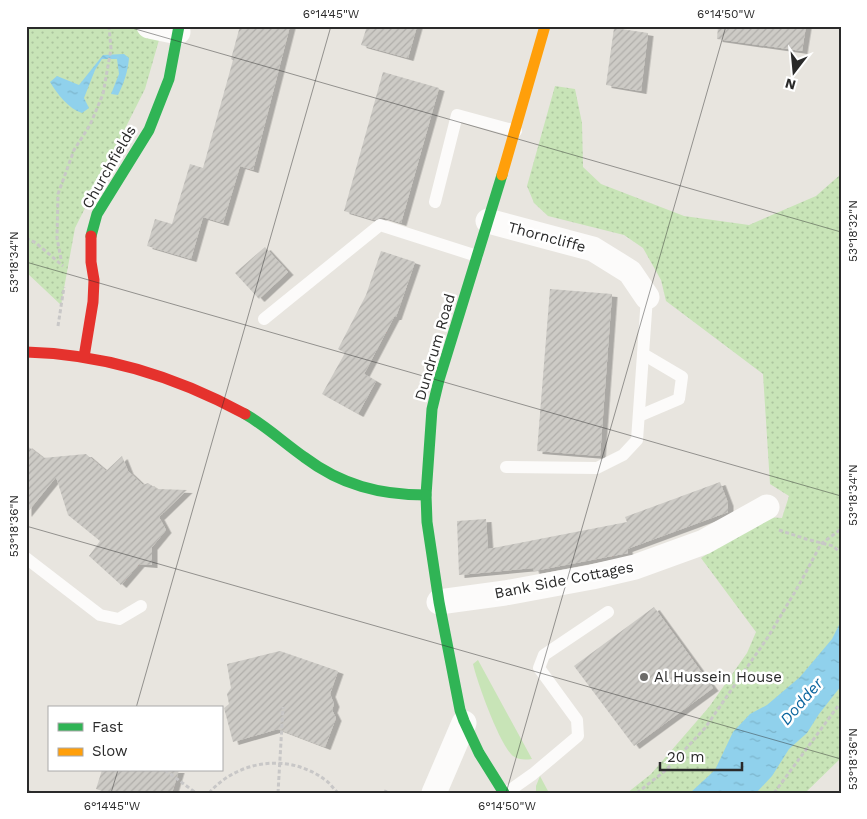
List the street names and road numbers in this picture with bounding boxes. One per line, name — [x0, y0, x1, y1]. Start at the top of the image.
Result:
street label: Churchfields — [78, 122, 140, 212]
street label: Thorncliffe — [506, 218, 588, 256]
street label: Dundrum Road — [411, 292, 459, 402]
street label: Bank Side Cottages — [493, 558, 635, 602]

